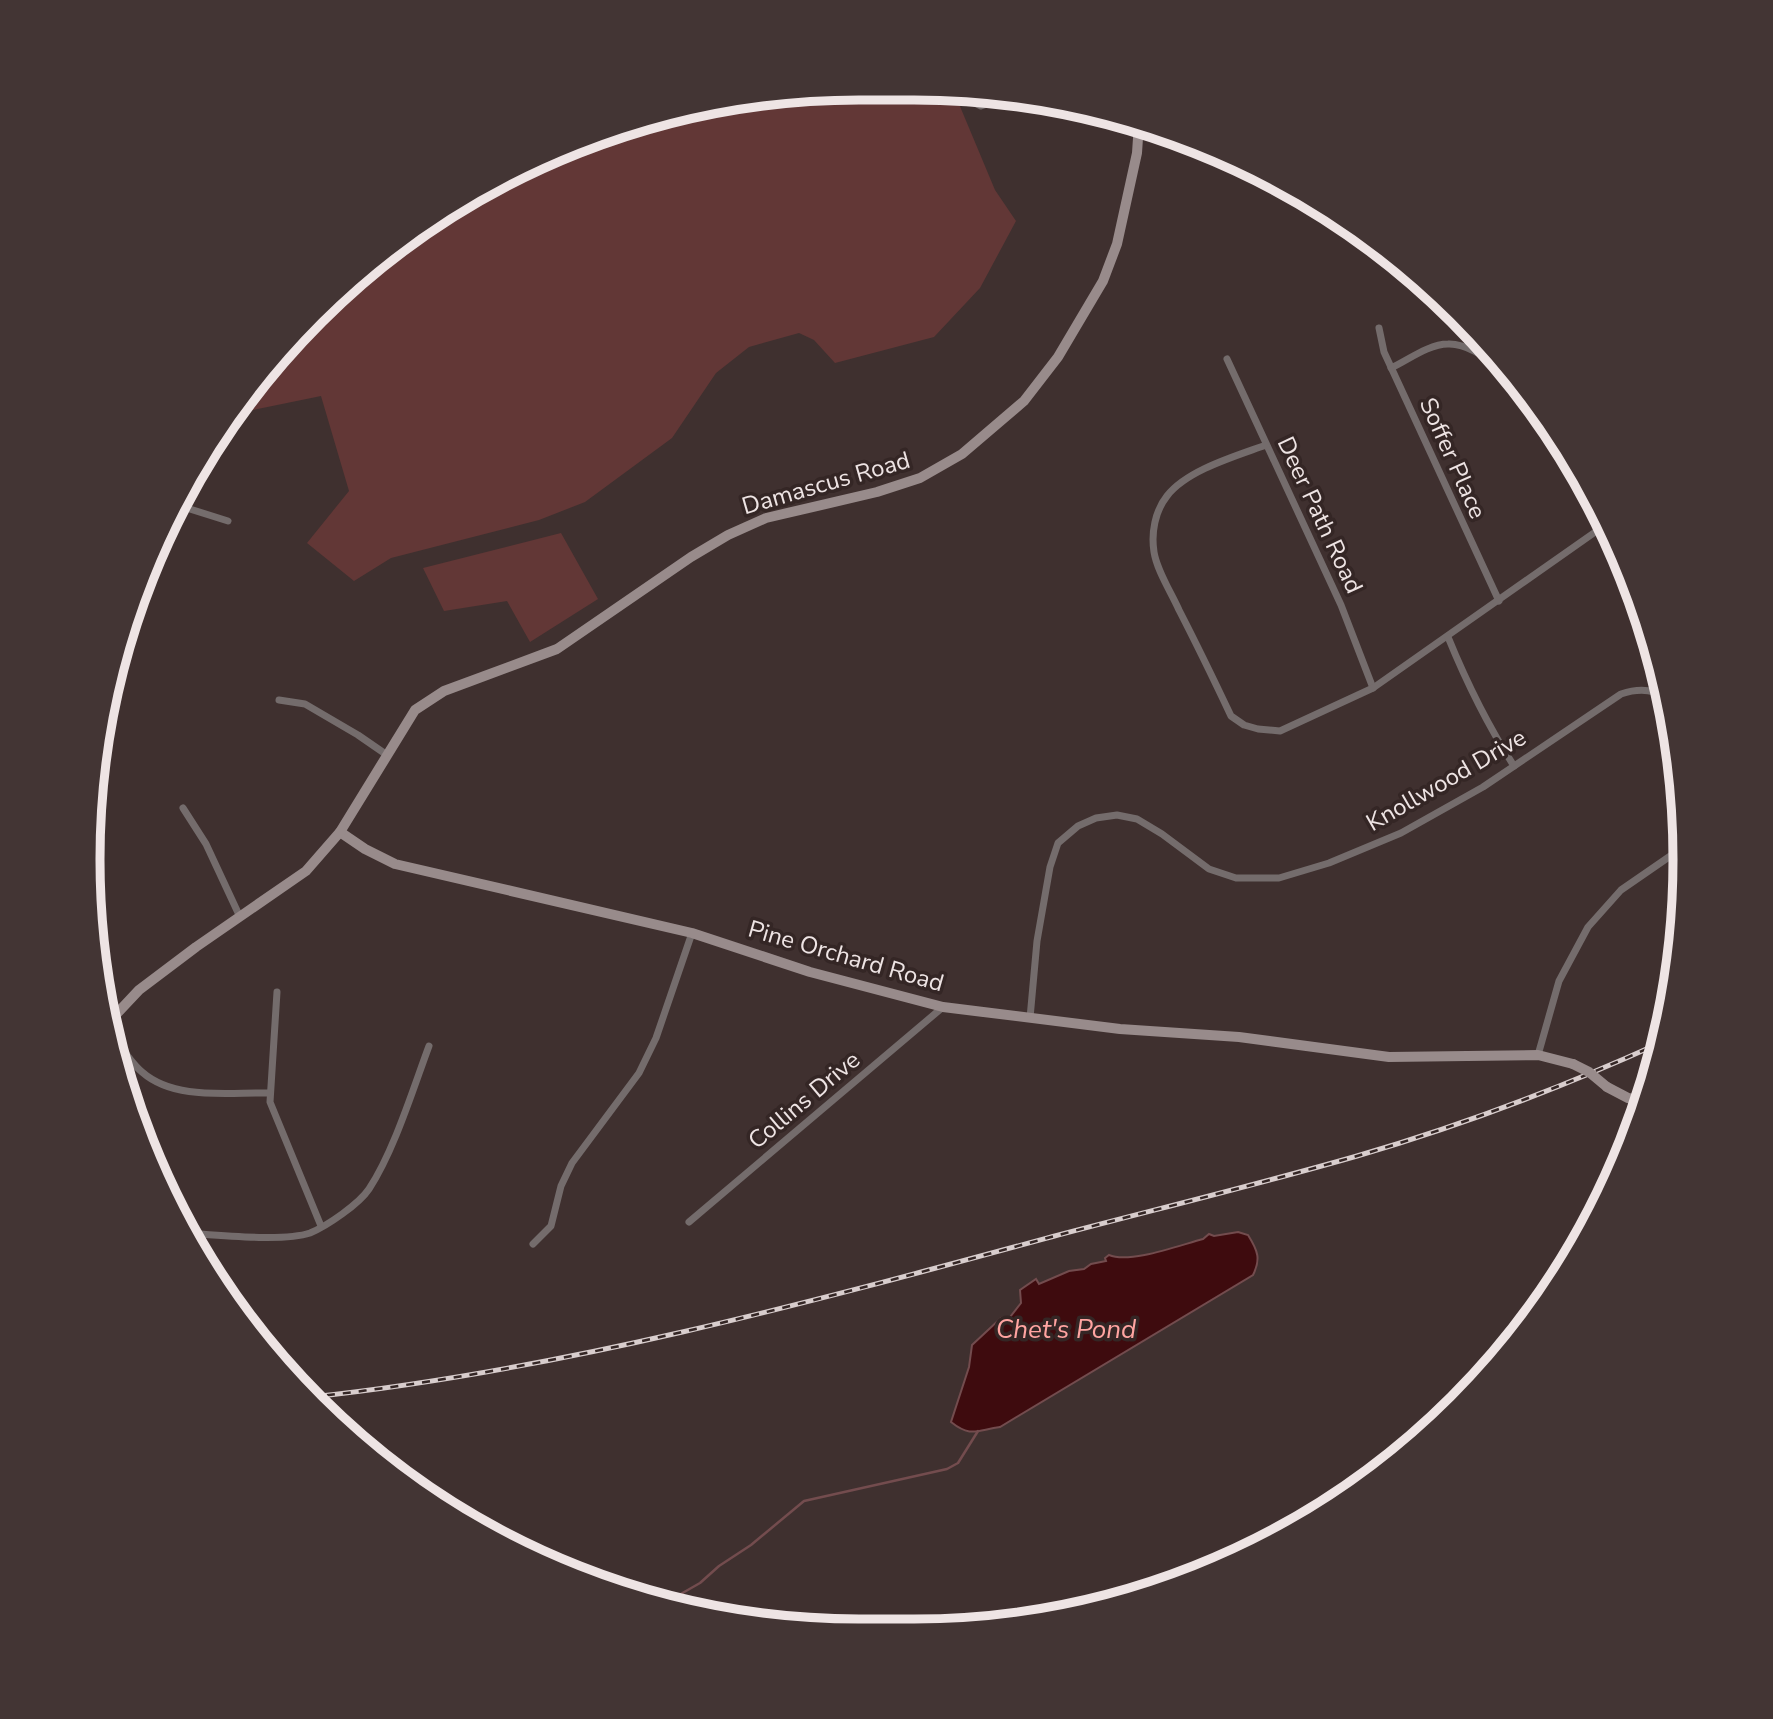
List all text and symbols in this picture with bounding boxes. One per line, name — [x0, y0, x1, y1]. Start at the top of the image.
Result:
street label: Soffer Place — [1412, 392, 1494, 524]
street label: Deer Path Road — [1270, 431, 1370, 599]
street label: Damascus Road — [738, 444, 914, 522]
street label: Knollwood Drive — [1360, 721, 1532, 839]
street label: Pine Orchard Road — [744, 913, 948, 999]
street label: Collins Drive — [741, 1044, 867, 1156]
water label: Chet's Pond — [996, 1312, 1137, 1347]

